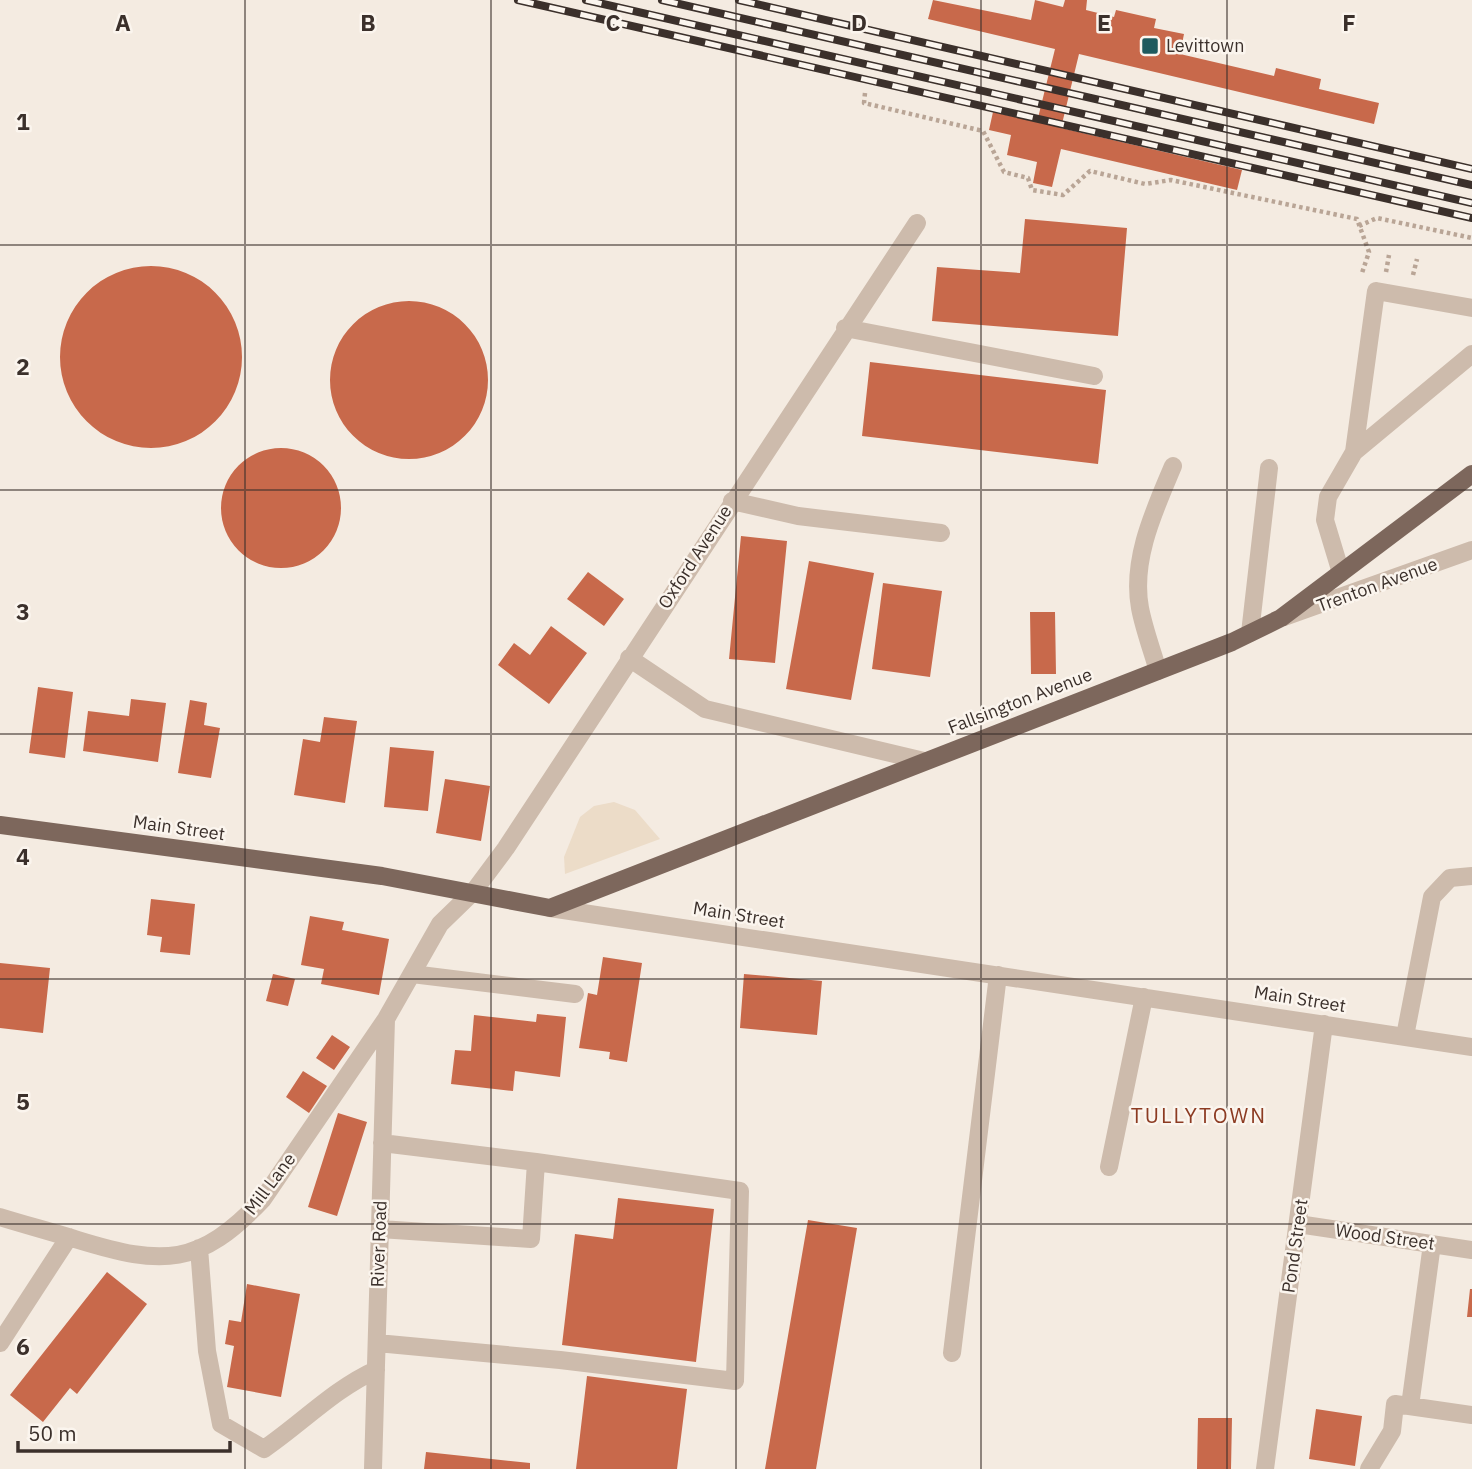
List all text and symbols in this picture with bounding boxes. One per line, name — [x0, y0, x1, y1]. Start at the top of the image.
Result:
text: A — [115, 7, 131, 37]
text: B — [360, 7, 376, 37]
text: C — [606, 7, 621, 37]
text: D — [851, 7, 867, 37]
text: E — [1097, 7, 1111, 37]
text: F — [1342, 7, 1356, 37]
place label: Levittown — [1166, 34, 1244, 57]
marker: Levittown — [1140, 36, 1160, 56]
text: 1 — [16, 106, 30, 136]
text: 2 — [16, 351, 30, 381]
street label: Oxford Avenue — [653, 500, 737, 613]
street label: Trenton Avenue — [1313, 552, 1441, 617]
text: 3 — [16, 596, 30, 626]
street label: Fallsington Avenue — [944, 662, 1095, 739]
street label: Main Street — [132, 810, 227, 845]
text: 4 — [16, 841, 30, 871]
street label: Main Street — [692, 896, 787, 933]
street label: Main Street — [1253, 980, 1348, 1017]
text: 5 — [16, 1086, 30, 1116]
district label: TULLYTOWN — [1131, 1101, 1267, 1129]
street label: Mill Lane — [239, 1148, 300, 1219]
street label: Pond Street — [1277, 1197, 1312, 1295]
street label: River Road — [365, 1200, 392, 1288]
street label: Wood Street — [1334, 1218, 1436, 1255]
text: 6 — [16, 1331, 30, 1361]
scale bar — [18, 1410, 229, 1454]
text: 50 m — [28, 1419, 77, 1447]

